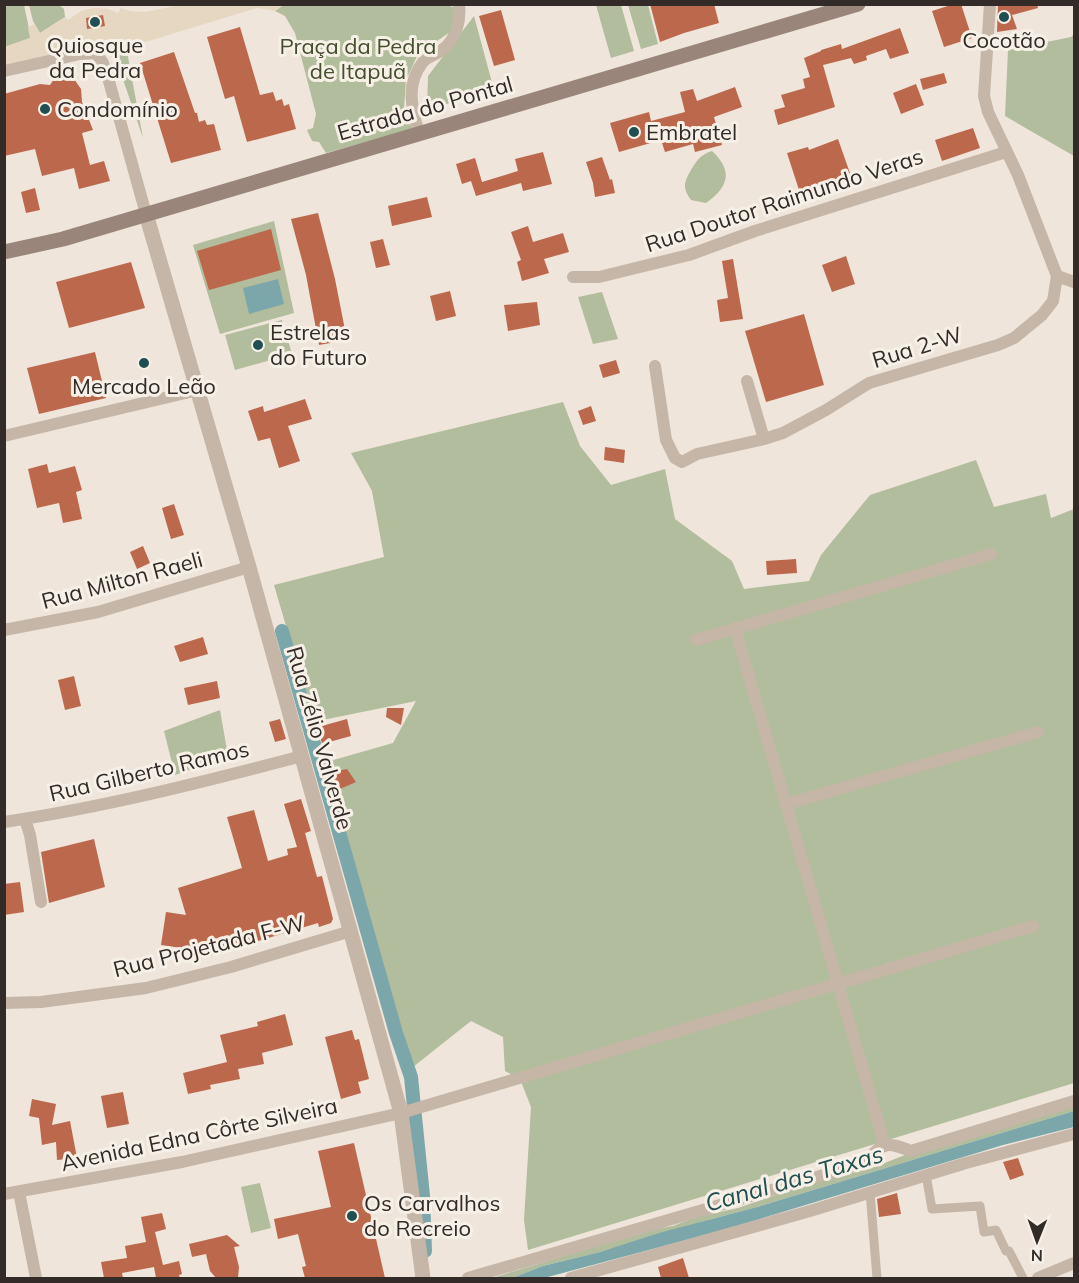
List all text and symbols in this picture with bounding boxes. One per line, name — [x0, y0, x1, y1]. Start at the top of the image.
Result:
marker: Cocotão — [997, 10, 1011, 24]
marker: Quiosque da Pedra — [88, 15, 102, 29]
place label: Cocotão — [962, 26, 1046, 54]
place label: Quiosque da Pedra — [47, 31, 143, 84]
park label: Praça da Pedra de Itapuã — [279, 32, 437, 85]
street label: Estrada do Pontal — [334, 70, 516, 146]
place label: Condomínio — [57, 95, 178, 123]
marker: Condomínio — [38, 102, 52, 116]
place label: Embratel — [646, 118, 737, 146]
marker: Embratel — [627, 125, 641, 139]
street label: Rua Doutor Raimundo Veras — [642, 142, 926, 258]
place label: Estrelas do Futuro — [270, 318, 367, 371]
street label: Rua 2-W — [868, 320, 966, 374]
marker: Estrelas do Futuro — [251, 338, 265, 352]
marker: Mercado Leão — [137, 356, 151, 370]
place label: Mercado Leão — [72, 372, 216, 400]
street label: Rua Milton Raeli — [38, 545, 206, 615]
street label: Rua Zélio Valverde — [280, 643, 360, 833]
street label: Rua Gilberto Ramos — [46, 734, 252, 808]
street label: Rua Projetada F-W — [110, 909, 308, 983]
street label: Avenida Edna Côrte Silveira — [58, 1091, 340, 1177]
water label: Canal das Taxas — [701, 1138, 887, 1218]
place label: Os Carvalhos do Recreio — [364, 1189, 500, 1242]
marker: Os Carvalhos do Recreio — [345, 1209, 359, 1223]
north arrow — [1007, 1211, 1067, 1271]
text: N — [1031, 1246, 1043, 1266]

